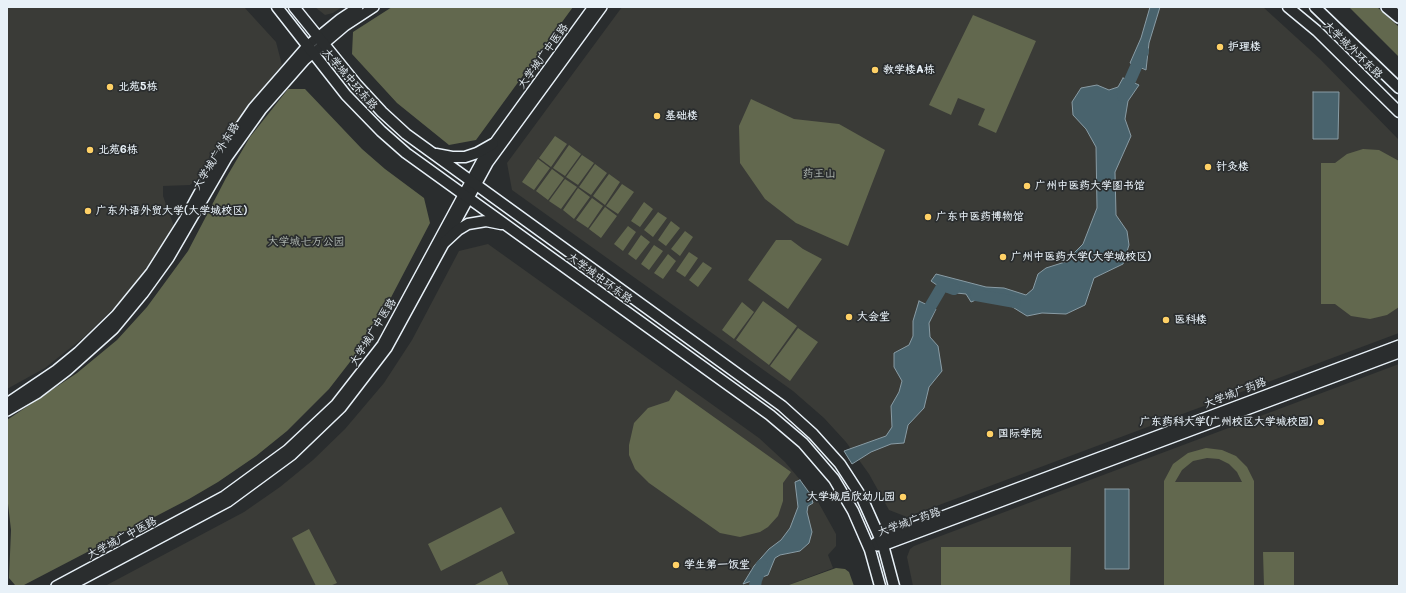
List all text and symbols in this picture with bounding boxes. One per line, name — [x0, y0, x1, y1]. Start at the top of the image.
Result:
street label: 大学城外环东路 — [1321, 19, 1385, 81]
street label: 大学城广中医路 — [515, 21, 571, 91]
place label: 护理楼 — [1228, 40, 1261, 54]
marker: 护理楼 — [1215, 42, 1225, 52]
street label: 大学城中环东路 — [320, 46, 380, 112]
place label: 教学楼A栋 — [883, 63, 935, 77]
marker: 教学楼A栋 — [870, 65, 880, 75]
place label: 北苑5栋 — [118, 80, 157, 94]
marker: 北苑5栋 — [105, 82, 115, 92]
place label: 基础楼 — [665, 109, 698, 123]
marker: 基础楼 — [652, 111, 662, 121]
street label: 大学城广外东路 — [190, 120, 242, 192]
place label: 北苑6栋 — [98, 143, 138, 157]
marker: 北苑6栋 — [85, 145, 95, 155]
place label: 针灸楼 — [1216, 160, 1249, 174]
marker: 针灸楼 — [1203, 162, 1213, 172]
park label: 药王山 — [803, 167, 835, 181]
place label: 广州中医药大学图书馆 — [1035, 179, 1145, 193]
marker: 广州中医药大学图书馆 — [1022, 181, 1032, 191]
place label: 广东外语外贸大学(大学城校区) — [96, 204, 247, 218]
marker: 广东外语外贸大学(大学城校区) — [83, 206, 93, 216]
place label: 广东中医药博物馆 — [936, 210, 1024, 224]
marker: 广东中医药博物馆 — [923, 212, 933, 222]
park label: 大学城七万公园 — [268, 235, 344, 249]
street label: 大学城中环东路 — [565, 250, 635, 306]
place label: 广州中医药大学(大学城校区) — [1011, 250, 1151, 264]
marker: 广州中医药大学(大学城校区) — [998, 252, 1008, 262]
street label: 大学城广中医路 — [347, 296, 399, 368]
place label: 大会堂 — [857, 310, 890, 324]
marker: 大会堂 — [844, 312, 854, 322]
place label: 医科楼 — [1174, 313, 1207, 327]
marker: 医科楼 — [1161, 315, 1171, 325]
street label: 大学城广药路 — [1202, 375, 1268, 411]
place label: 广东药科大学(广州校区大学城校园) — [1140, 415, 1313, 429]
marker: 广东药科大学(广州校区大学城校园) — [1316, 417, 1326, 427]
place label: 国际学院 — [998, 427, 1042, 441]
marker: 国际学院 — [985, 429, 995, 439]
place label: 大学城启欣幼儿园 — [807, 490, 895, 504]
marker: 大学城启欣幼儿园 — [898, 492, 908, 502]
street label: 大学城广药路 — [876, 505, 942, 539]
street label: 大学城广中医路 — [85, 514, 159, 562]
place label: 学生第一饭堂 — [684, 558, 750, 572]
marker: 学生第一饭堂 — [671, 560, 681, 570]

